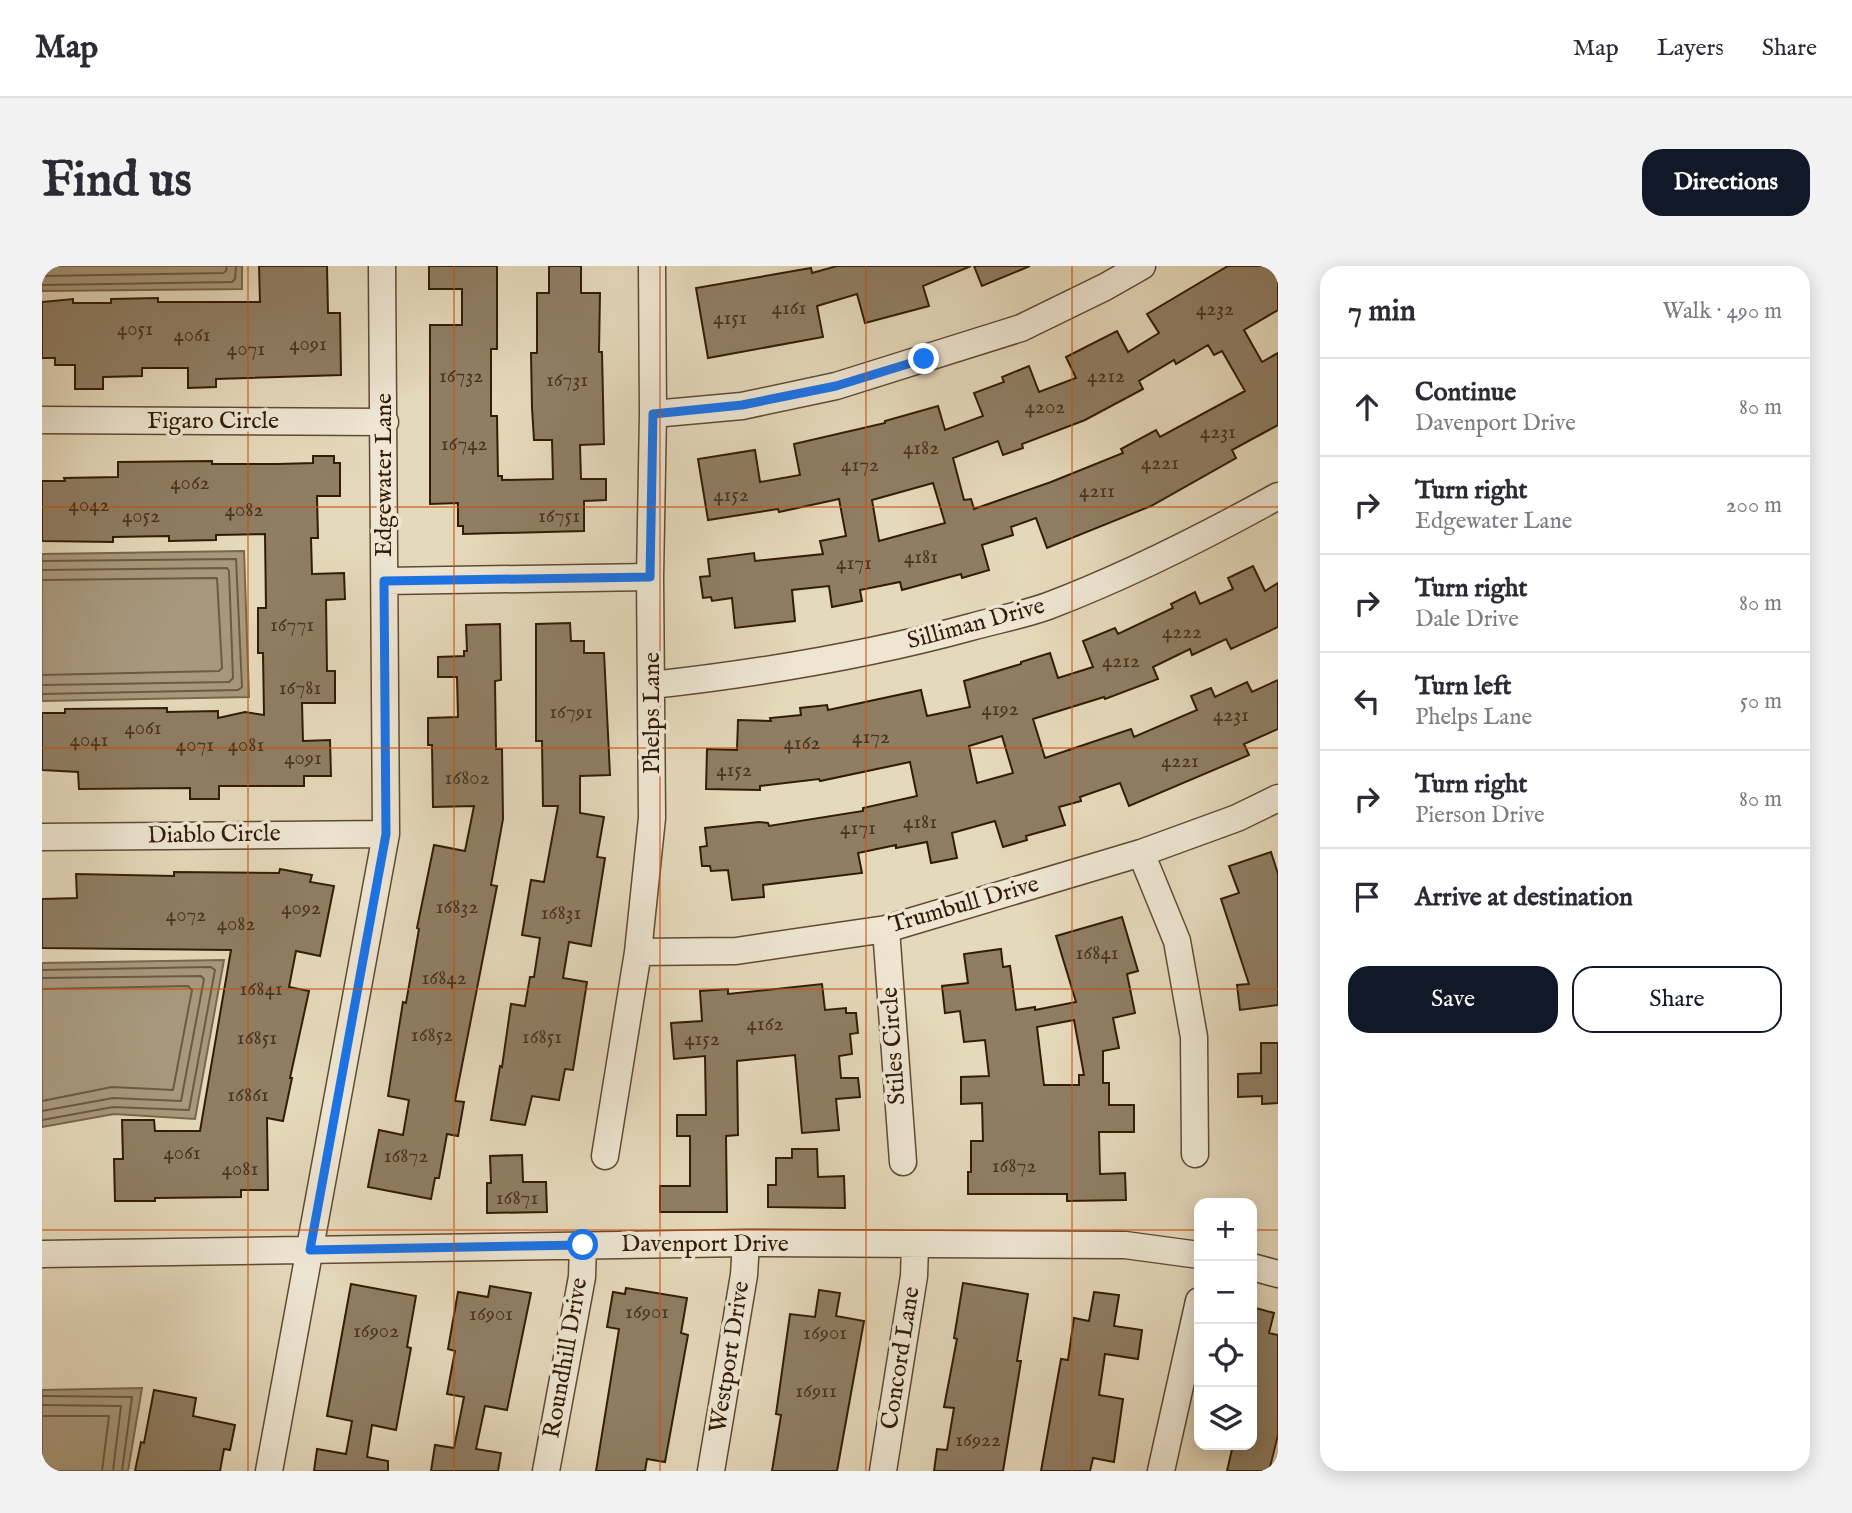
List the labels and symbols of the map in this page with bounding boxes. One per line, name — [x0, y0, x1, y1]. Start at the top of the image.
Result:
house number: 4161 — [772, 295, 806, 322]
house number: 4232 — [1196, 296, 1234, 323]
house number: 4151 — [713, 305, 747, 332]
house number: 4051 — [117, 316, 153, 343]
house number: 4061 — [173, 322, 211, 349]
house number: 4091 — [289, 331, 327, 358]
house number: 4071 — [227, 336, 265, 363]
route end — [908, 343, 939, 374]
house number: 16732 — [439, 363, 483, 390]
house number: 4212 — [1087, 363, 1125, 390]
house number: 16731 — [546, 367, 588, 394]
street label: Edgewater Lane — [369, 393, 400, 557]
house number: 4202 — [1025, 394, 1065, 421]
street label: Figaro Circle — [147, 406, 279, 437]
house number: 4231 — [1200, 419, 1236, 446]
house number: 16742 — [441, 431, 487, 458]
house number: 4182 — [903, 435, 939, 462]
house number: 4221 — [1141, 450, 1179, 477]
house number: 4172 — [841, 452, 879, 479]
house number: 4062 — [170, 470, 210, 497]
house number: 4211 — [1079, 478, 1115, 505]
house number: 4152 — [713, 482, 749, 509]
house number: 4042 — [69, 492, 110, 519]
house number: 4082 — [225, 497, 263, 524]
house number: 4052 — [122, 503, 160, 530]
house number: 16751 — [538, 503, 580, 530]
house number: 4181 — [904, 544, 938, 571]
house number: 4171 — [836, 550, 872, 577]
street label: Silliman Drive — [904, 591, 1048, 657]
house number: 16771 — [270, 612, 314, 639]
house number: 4222 — [1162, 619, 1202, 646]
house number: 4212 — [1102, 648, 1140, 675]
street label: Phelps Lane — [637, 652, 668, 774]
house number: 16781 — [279, 675, 321, 702]
house number: 4192 — [981, 696, 1019, 723]
house number: 16791 — [549, 699, 593, 726]
house number: 4231 — [1213, 702, 1249, 729]
house number: 4061 — [124, 715, 162, 742]
house number: 4172 — [852, 724, 890, 751]
house number: 4041 — [70, 727, 108, 754]
house number: 4162 — [784, 730, 821, 757]
house number: 4071 — [176, 732, 214, 759]
house number: 4081 — [228, 732, 264, 759]
house number: 4091 — [284, 745, 322, 772]
house number: 4221 — [1161, 748, 1199, 775]
house number: 4152 — [716, 757, 752, 784]
house number: 16802 — [444, 765, 490, 792]
house number: 4181 — [903, 809, 937, 836]
house number: 4171 — [840, 815, 876, 842]
street label: Diablo Circle — [147, 818, 281, 852]
street label: Trumbull Drive — [885, 869, 1043, 941]
house number: 16832 — [436, 894, 478, 921]
house number: 4092 — [281, 895, 321, 922]
house number: 16831 — [541, 900, 581, 927]
house number: 4072 — [166, 902, 206, 929]
house number: 4082 — [217, 911, 255, 938]
house number: 16841 — [1075, 940, 1119, 967]
house number: 16842 — [421, 965, 467, 992]
house number: 16841 — [239, 976, 283, 1003]
street label: Stiles Circle — [874, 986, 914, 1106]
house number: 4162 — [747, 1011, 784, 1038]
house number: 16852 — [411, 1022, 453, 1049]
house number: 16851 — [522, 1024, 562, 1051]
house number: 16851 — [237, 1025, 277, 1052]
house number: 4152 — [684, 1026, 720, 1053]
house number: 16861 — [227, 1082, 269, 1109]
house number: 4061 — [163, 1140, 201, 1167]
house number: 16872 — [384, 1143, 428, 1170]
house number: 16872 — [992, 1153, 1036, 1180]
house number: 4081 — [222, 1156, 258, 1183]
house number: 16871 — [496, 1185, 538, 1212]
route start — [567, 1229, 598, 1260]
street label: Davenport Drive — [621, 1229, 789, 1260]
street label: Roundhill Drive — [537, 1275, 595, 1441]
street label: Westport Drive — [703, 1279, 757, 1435]
street label: Concord Lane — [874, 1284, 928, 1432]
house number: 16901 — [625, 1299, 669, 1326]
house number: 16901 — [469, 1301, 513, 1328]
house number: 16902 — [353, 1318, 399, 1345]
house number: 16901 — [803, 1320, 847, 1347]
house number: 16911 — [795, 1378, 837, 1405]
house number: 16922 — [955, 1427, 1001, 1454]

